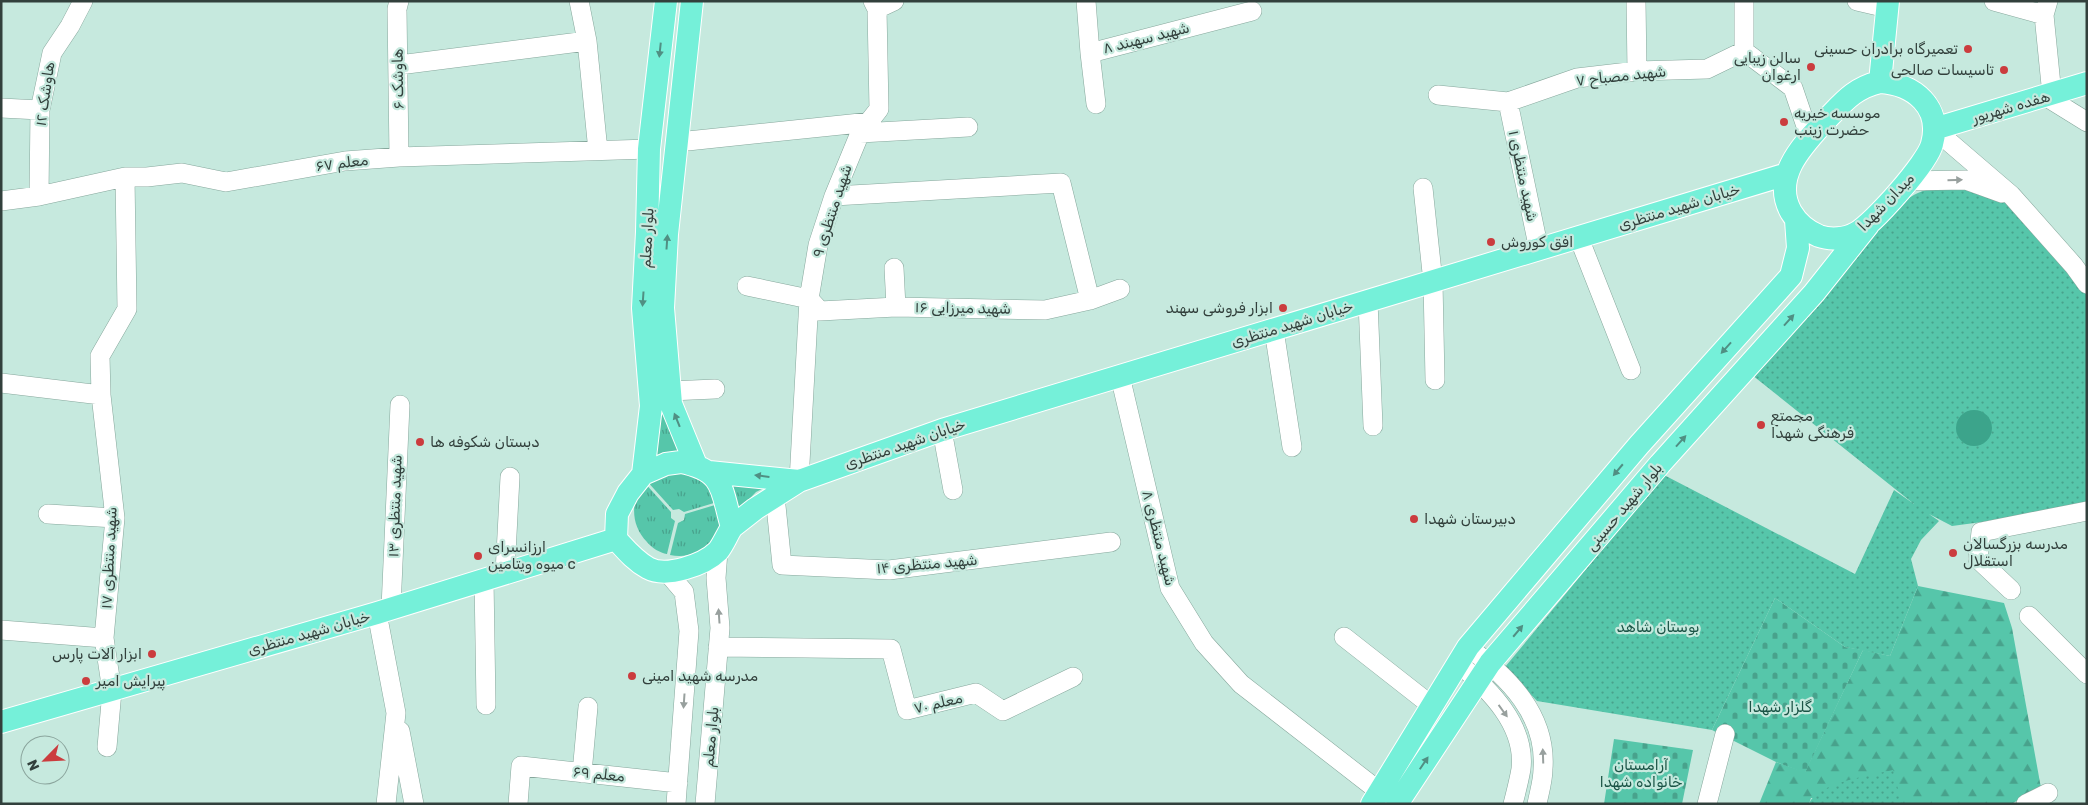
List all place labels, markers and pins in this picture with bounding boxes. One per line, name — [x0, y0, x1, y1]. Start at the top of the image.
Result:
place label: تعمیرگاه برادران حسینی — [1814, 40, 1958, 58]
marker: تعمیرگاه برادران حسینی — [1962, 43, 1974, 55]
place label: سالن زیبایی ارغوان — [1734, 49, 1801, 84]
marker: سالن زیبایی ارغوان — [1805, 61, 1817, 73]
place label: تاسیسات صالحی — [1891, 61, 1994, 79]
marker: تاسیسات صالحی — [1998, 64, 2010, 76]
place label: موسسه خیریه حضرت زینب — [1794, 104, 1880, 139]
marker: موسسه خیریه حضرت زینب — [1778, 116, 1790, 128]
place label: افق کوروش — [1501, 233, 1573, 252]
marker: افق کوروش — [1485, 236, 1497, 248]
place label: ابزار فروشی سهند — [1166, 299, 1273, 318]
marker: ابزار فروشی سهند — [1277, 302, 1289, 314]
place label: مجمتع فرهنگی شهدا — [1771, 407, 1854, 442]
marker: مجمتع فرهنگی شهدا — [1755, 419, 1767, 431]
place label: دبستان شکوفه ها — [430, 433, 540, 451]
marker: دبستان شکوفه ها — [414, 436, 426, 448]
place label: دبیرستان شهدا — [1424, 510, 1516, 528]
marker: دبیرستان شهدا — [1408, 513, 1420, 525]
place label: مدرسه بزرگسالان استقلال — [1963, 535, 2068, 570]
place label: ارزانسرای میوه ویتامین c — [488, 538, 576, 574]
marker: مدرسه بزرگسالان استقلال — [1947, 547, 1959, 559]
marker: ارزانسرای میوه ویتامین c — [472, 550, 484, 562]
place label: ابزار آلات پارس — [52, 645, 142, 664]
marker: ابزار آلات پارس — [146, 648, 158, 660]
place label: مدرسه شهید امینی — [642, 667, 758, 685]
marker: مدرسه شهید امینی — [626, 670, 638, 682]
place label: پیرایش امیر — [95, 672, 166, 691]
marker: پیرایش امیر — [80, 675, 92, 687]

